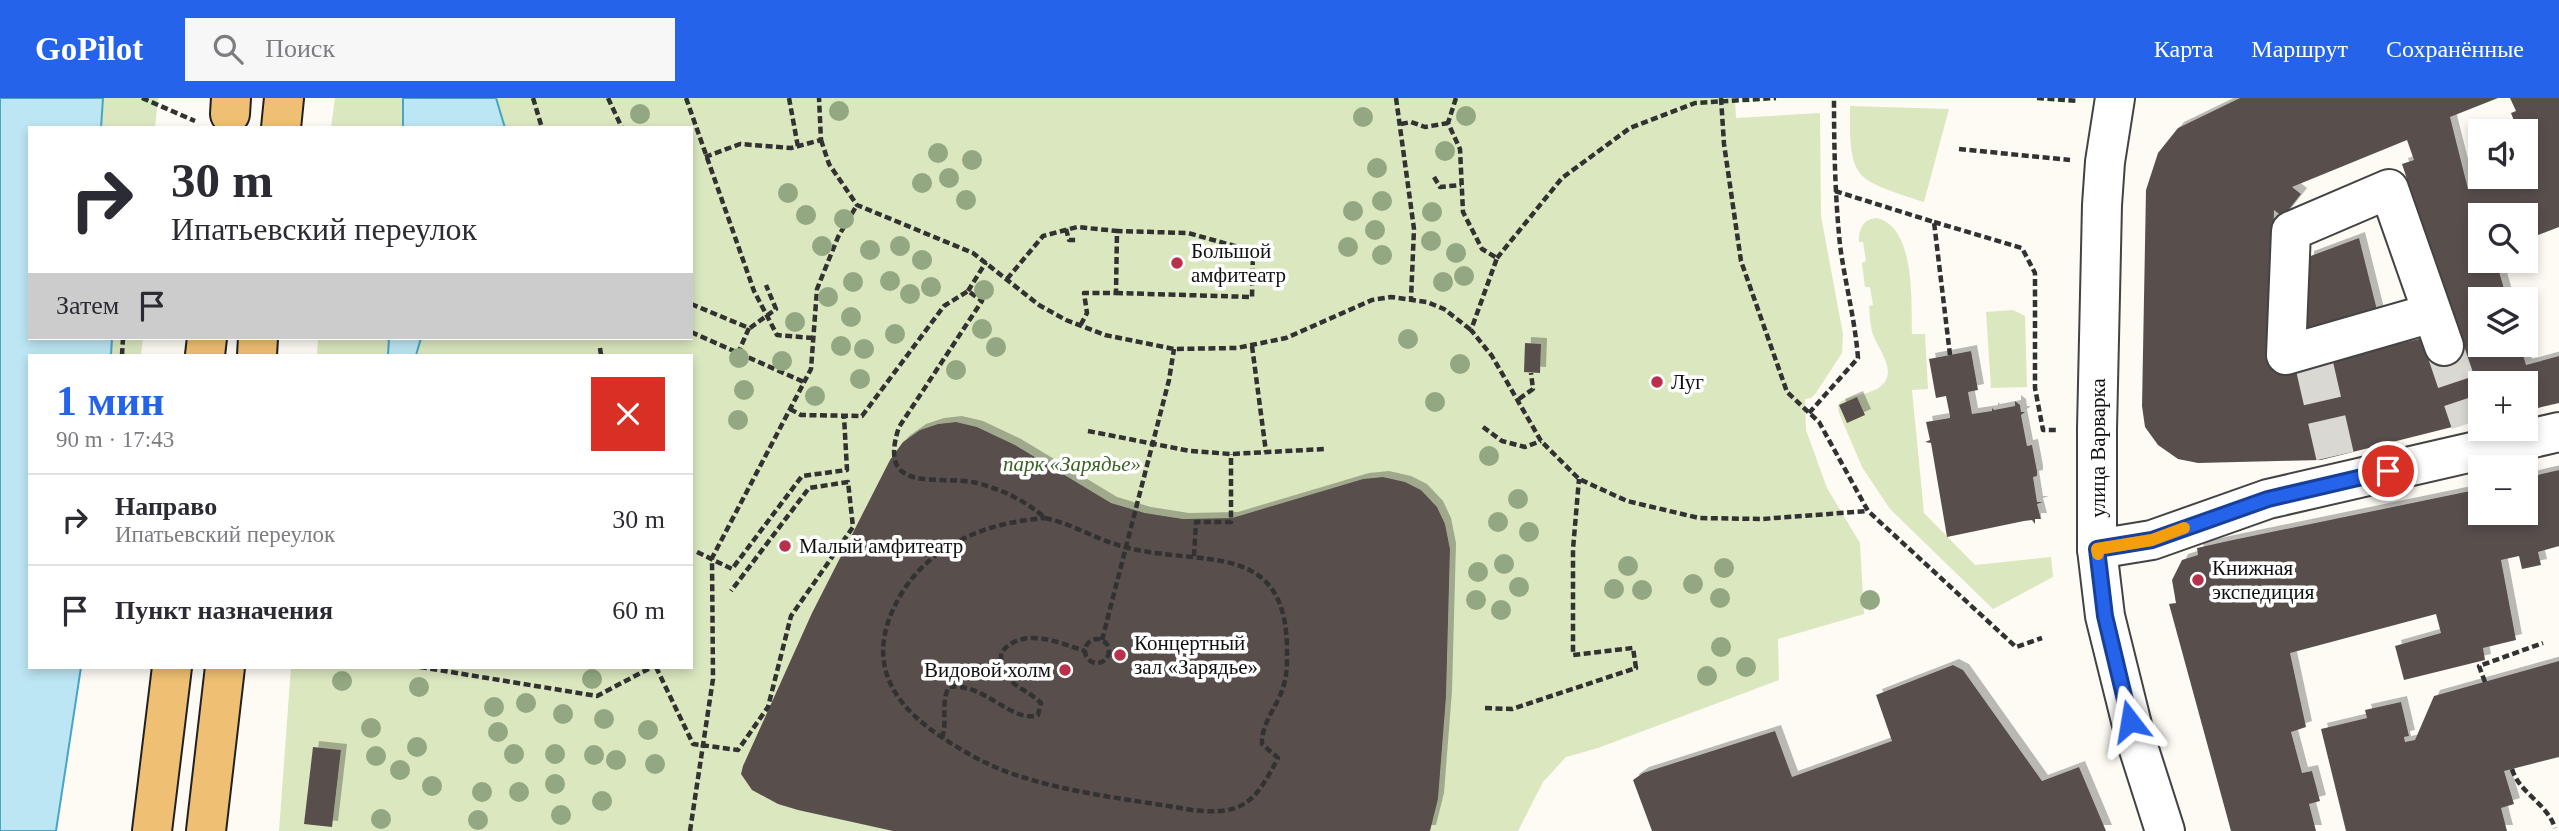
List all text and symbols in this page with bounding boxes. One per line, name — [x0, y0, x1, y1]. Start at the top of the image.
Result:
search box — [185, 18, 675, 81]
icon: search — [209, 30, 247, 68]
text: GoPilot — [35, 31, 143, 67]
text: Поиск — [265, 34, 335, 63]
text: Карта — [2154, 36, 2213, 62]
text: Маршрут — [2251, 36, 2348, 62]
text: Сохранённые — [2386, 36, 2524, 62]
map controls — [2468, 119, 2538, 525]
button: sound — [2468, 119, 2538, 189]
text: 30 m — [171, 153, 273, 208]
icon: right — [56, 154, 147, 245]
button: search — [2468, 203, 2538, 273]
text: Ипатьевский переулок — [171, 211, 477, 247]
place label: Большой амфитеатр — [1191, 239, 1286, 287]
marker: Большой амфитеатр — [1169, 255, 1185, 271]
icon: arrive — [133, 287, 171, 325]
button: layers — [2468, 287, 2538, 357]
text: Затем — [56, 291, 119, 320]
place label: Луг — [1671, 370, 1704, 394]
button: + — [2468, 371, 2538, 441]
marker: Луг — [1649, 374, 1665, 390]
button: close — [591, 377, 665, 451]
text: 1 мин — [56, 378, 165, 424]
street label: улица Варварка — [2086, 378, 2110, 518]
text: 90 m · 17:43 — [56, 427, 174, 452]
pin — [2358, 441, 2418, 501]
park label: парк «Зарядье» — [1003, 452, 1141, 476]
icon: arrive — [2369, 452, 2407, 490]
button: − — [2468, 455, 2538, 525]
text: Направо — [115, 492, 217, 521]
icon: right — [56, 501, 94, 539]
text: 30 m — [612, 505, 665, 534]
text: Ипатьевский переулок — [115, 522, 335, 547]
place label: Малый амфитеатр — [799, 534, 963, 558]
marker: Малый амфитеатр — [777, 538, 793, 554]
place label: Книжная экспедиция — [2212, 556, 2315, 604]
marker: Книжная экспедиция — [2190, 572, 2206, 588]
icon: arrive — [56, 592, 94, 630]
text: Пункт назначения — [115, 596, 333, 625]
text: 60 m — [612, 596, 665, 625]
place label: Концертный зал «Зарядье» — [1134, 631, 1258, 679]
marker: Концертный зал «Зарядье» — [1112, 647, 1128, 663]
place label: Видовой холм — [924, 658, 1051, 682]
marker: Видовой холм — [1057, 662, 1073, 678]
position arrow — [2093, 684, 2167, 758]

